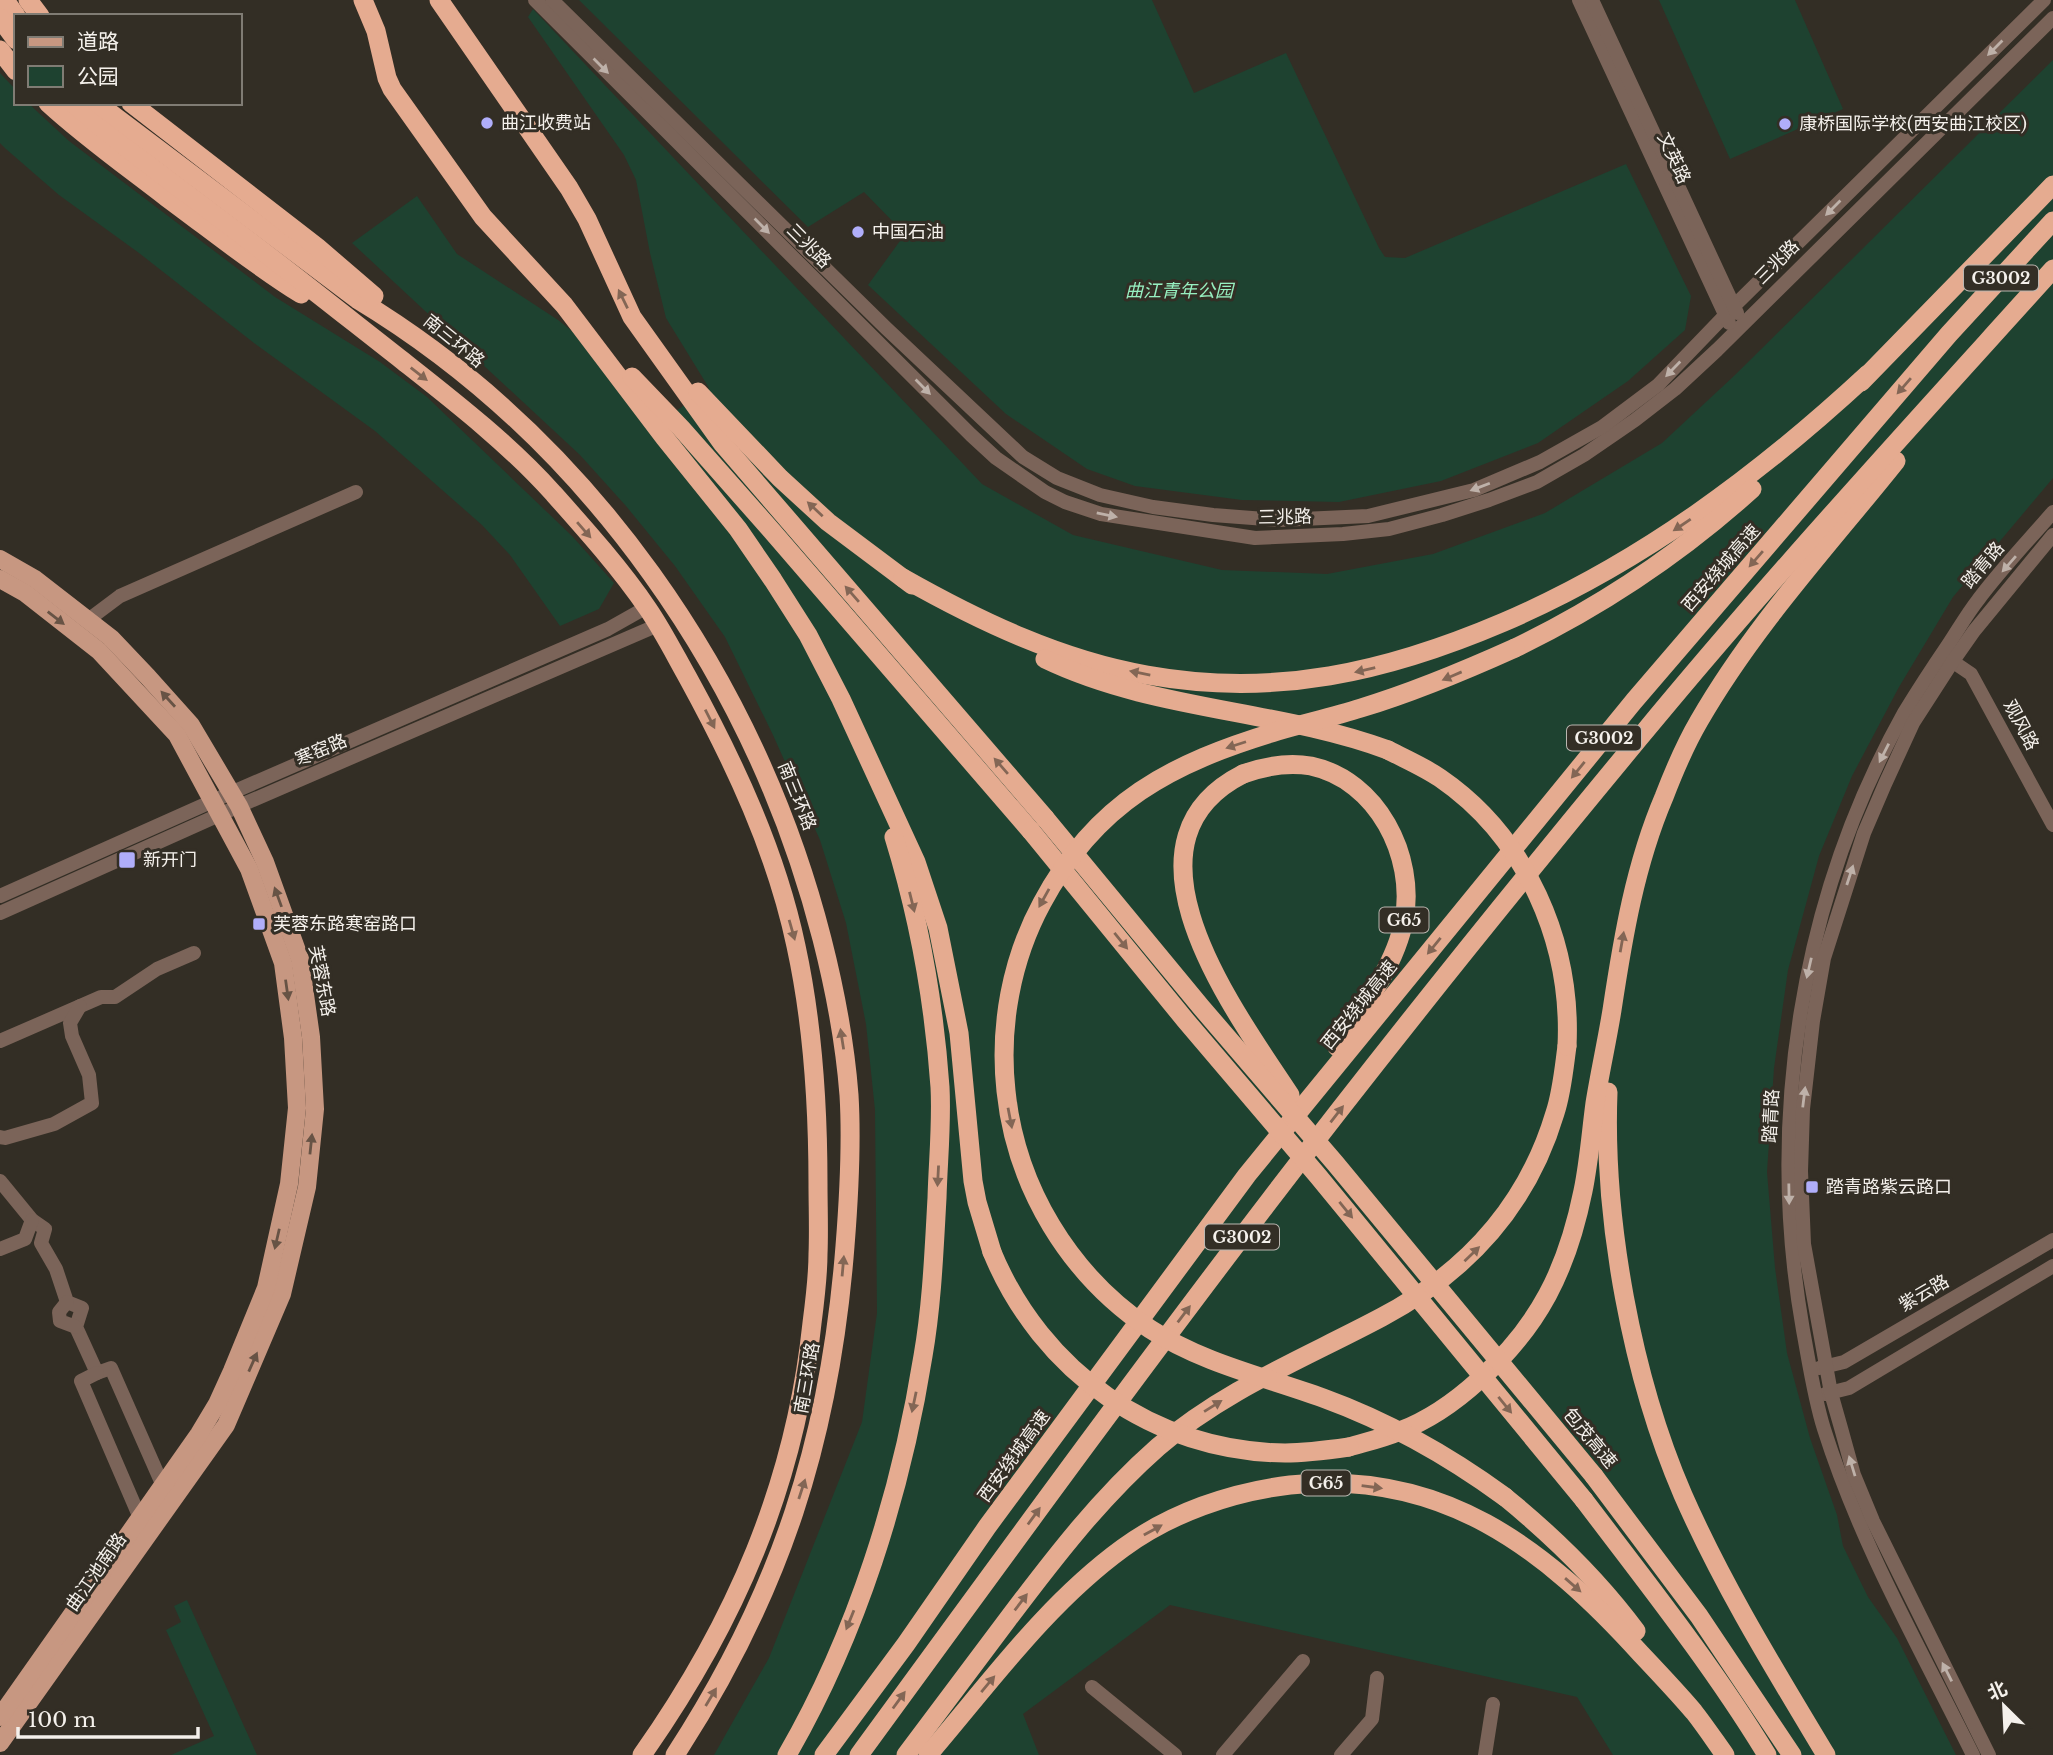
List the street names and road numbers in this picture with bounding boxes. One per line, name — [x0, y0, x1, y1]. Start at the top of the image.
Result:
street label: 文英路 — [1653, 129, 1695, 187]
street label: 三兆路 — [782, 219, 836, 273]
street label: 三兆路 — [1750, 235, 1804, 289]
road number: G3002 — [1964, 266, 2038, 290]
street label: 南三环路 — [419, 310, 489, 372]
street label: 三兆路 — [1258, 506, 1312, 528]
street label: 西安绕城高速 — [1677, 520, 1765, 616]
street label: 踏青路 — [1957, 537, 2009, 593]
street label: 观风路 — [1999, 696, 2043, 754]
road number: G3002 — [1567, 726, 1641, 750]
street label: 寒窑路 — [292, 729, 350, 771]
street label: 南三环路 — [773, 759, 821, 833]
road number: G65 — [1380, 908, 1428, 932]
street label: 芙蓉东路 — [304, 944, 340, 1018]
street label: 西安绕城高速 — [1316, 956, 1402, 1054]
street label: 踏青路 — [1759, 1088, 1783, 1144]
road number: G3002 — [1205, 1224, 1279, 1250]
street label: 紫云路 — [1895, 1270, 1953, 1316]
street label: 南三环路 — [790, 1341, 824, 1415]
street label: 包茂高速 — [1558, 1403, 1622, 1473]
street label: 西安绕城高速 — [973, 1406, 1055, 1506]
road number: G65 — [1302, 1470, 1350, 1496]
street label: 曲江池南路 — [61, 1529, 131, 1615]

